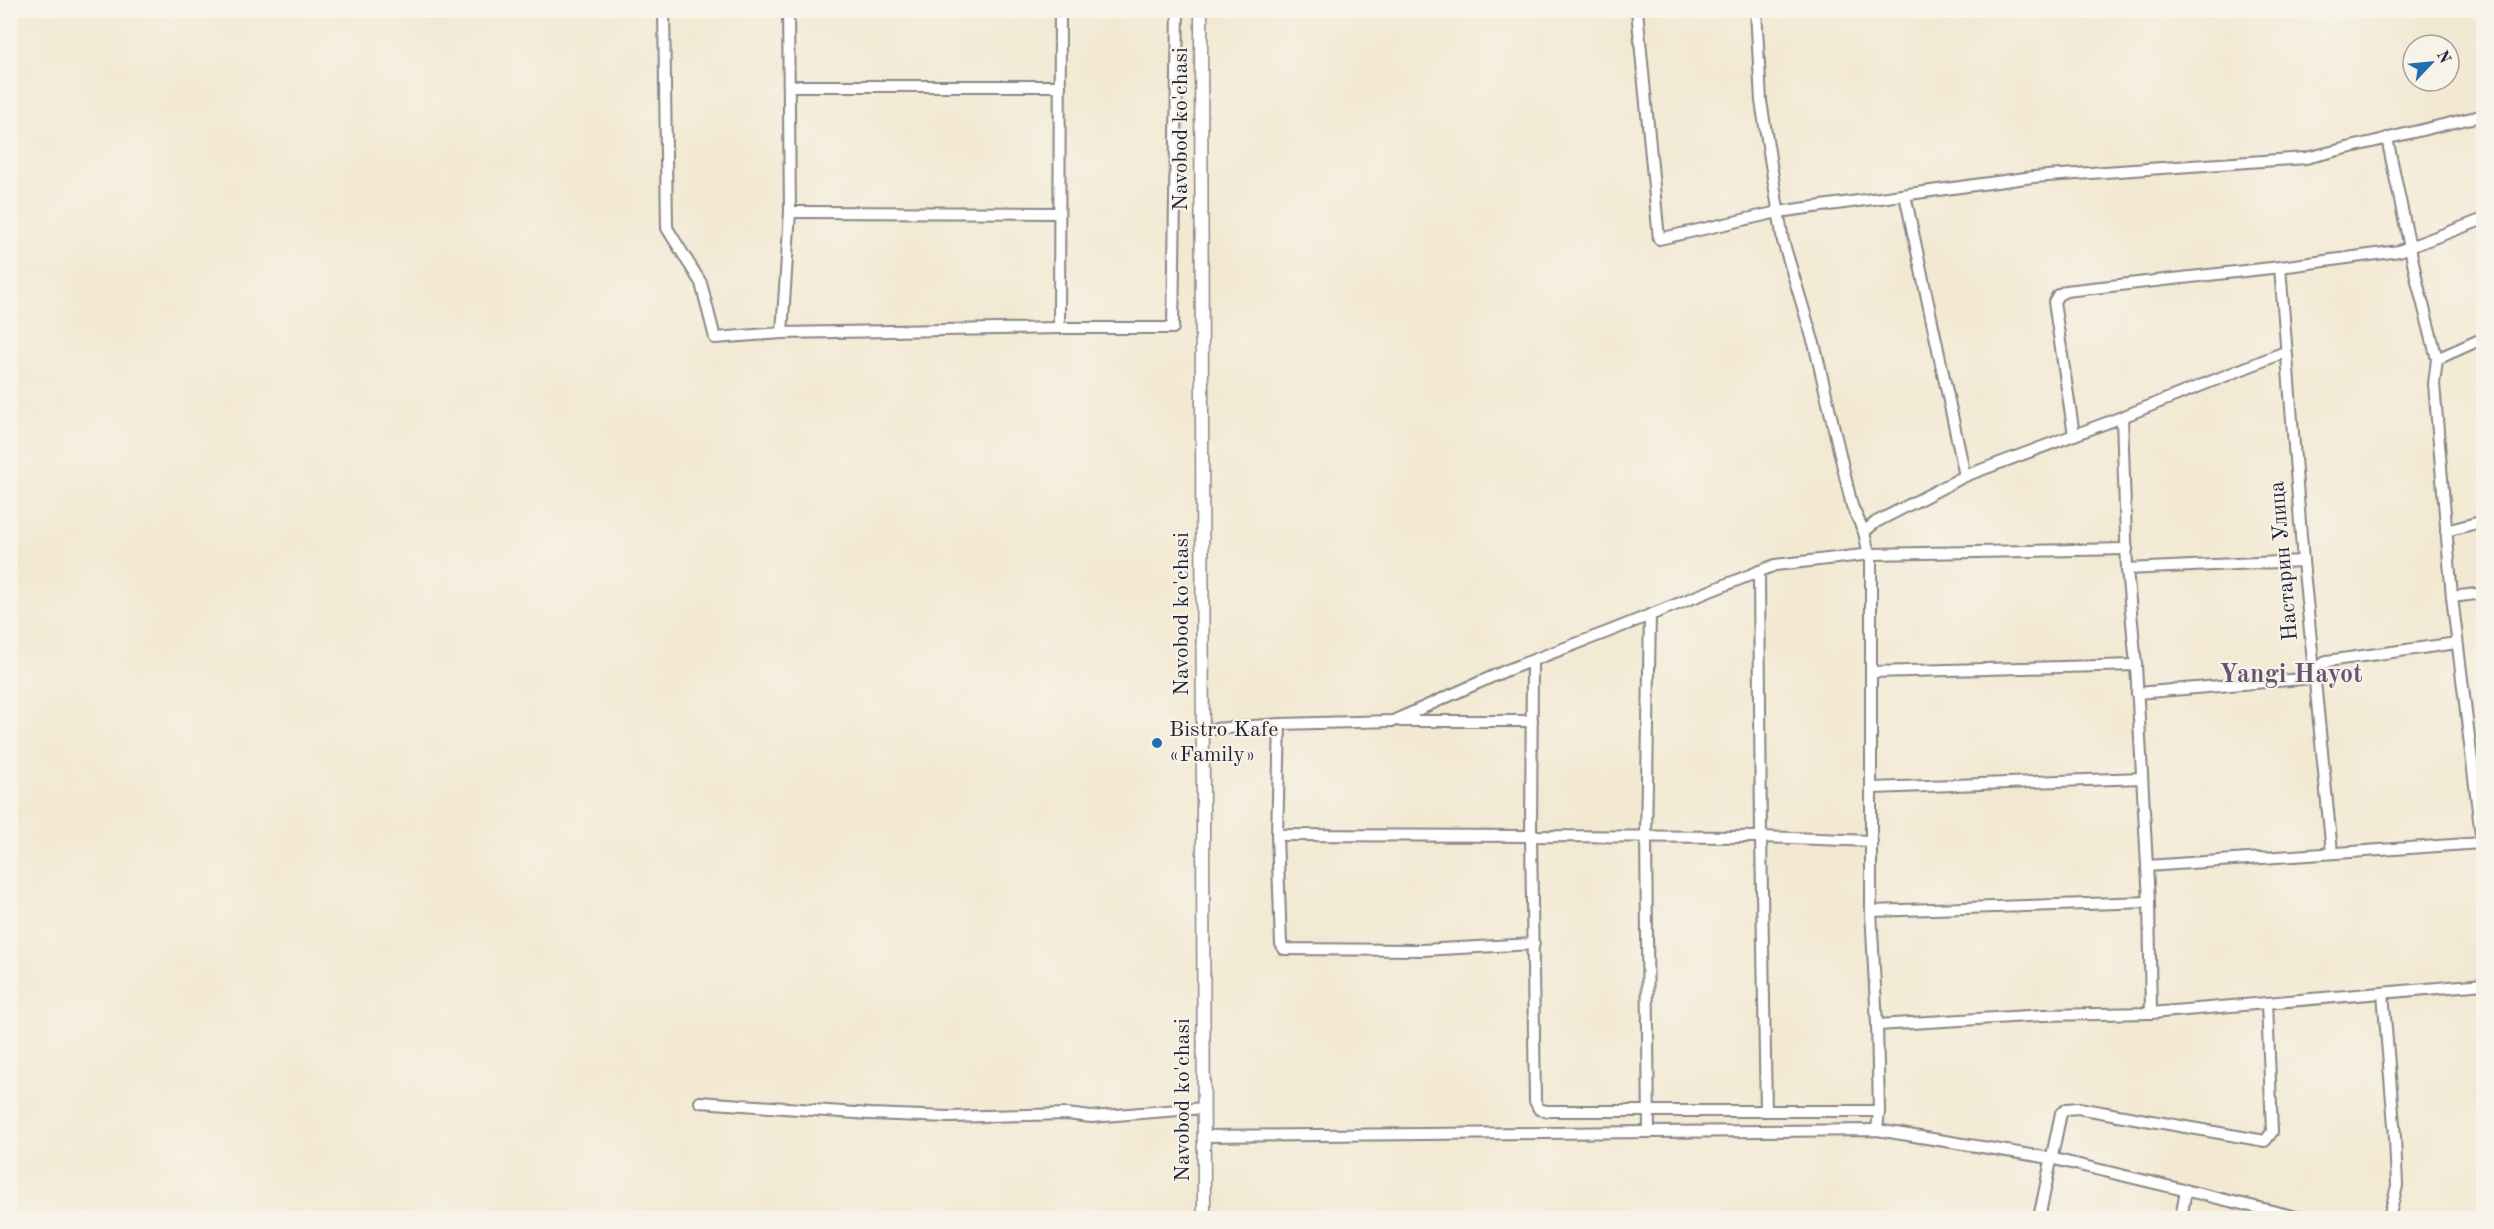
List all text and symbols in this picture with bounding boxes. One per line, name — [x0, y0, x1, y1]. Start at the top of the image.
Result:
north arrow — [2401, 33, 2461, 93]
street label: Navobod ko'chasi — [1170, 47, 1192, 211]
text: N — [2433, 48, 2453, 67]
street label: Настарин Улица — [2266, 480, 2302, 642]
street label: Navobod ko'chasi — [1171, 532, 1193, 696]
district label: Yangi Hayot — [2219, 662, 2363, 688]
place label: Bistro Kafe «Family» — [1169, 719, 1278, 766]
marker: Bistro Kafe «Family» — [1150, 736, 1164, 750]
street label: Navobod ko'chasi — [1172, 1018, 1194, 1182]

